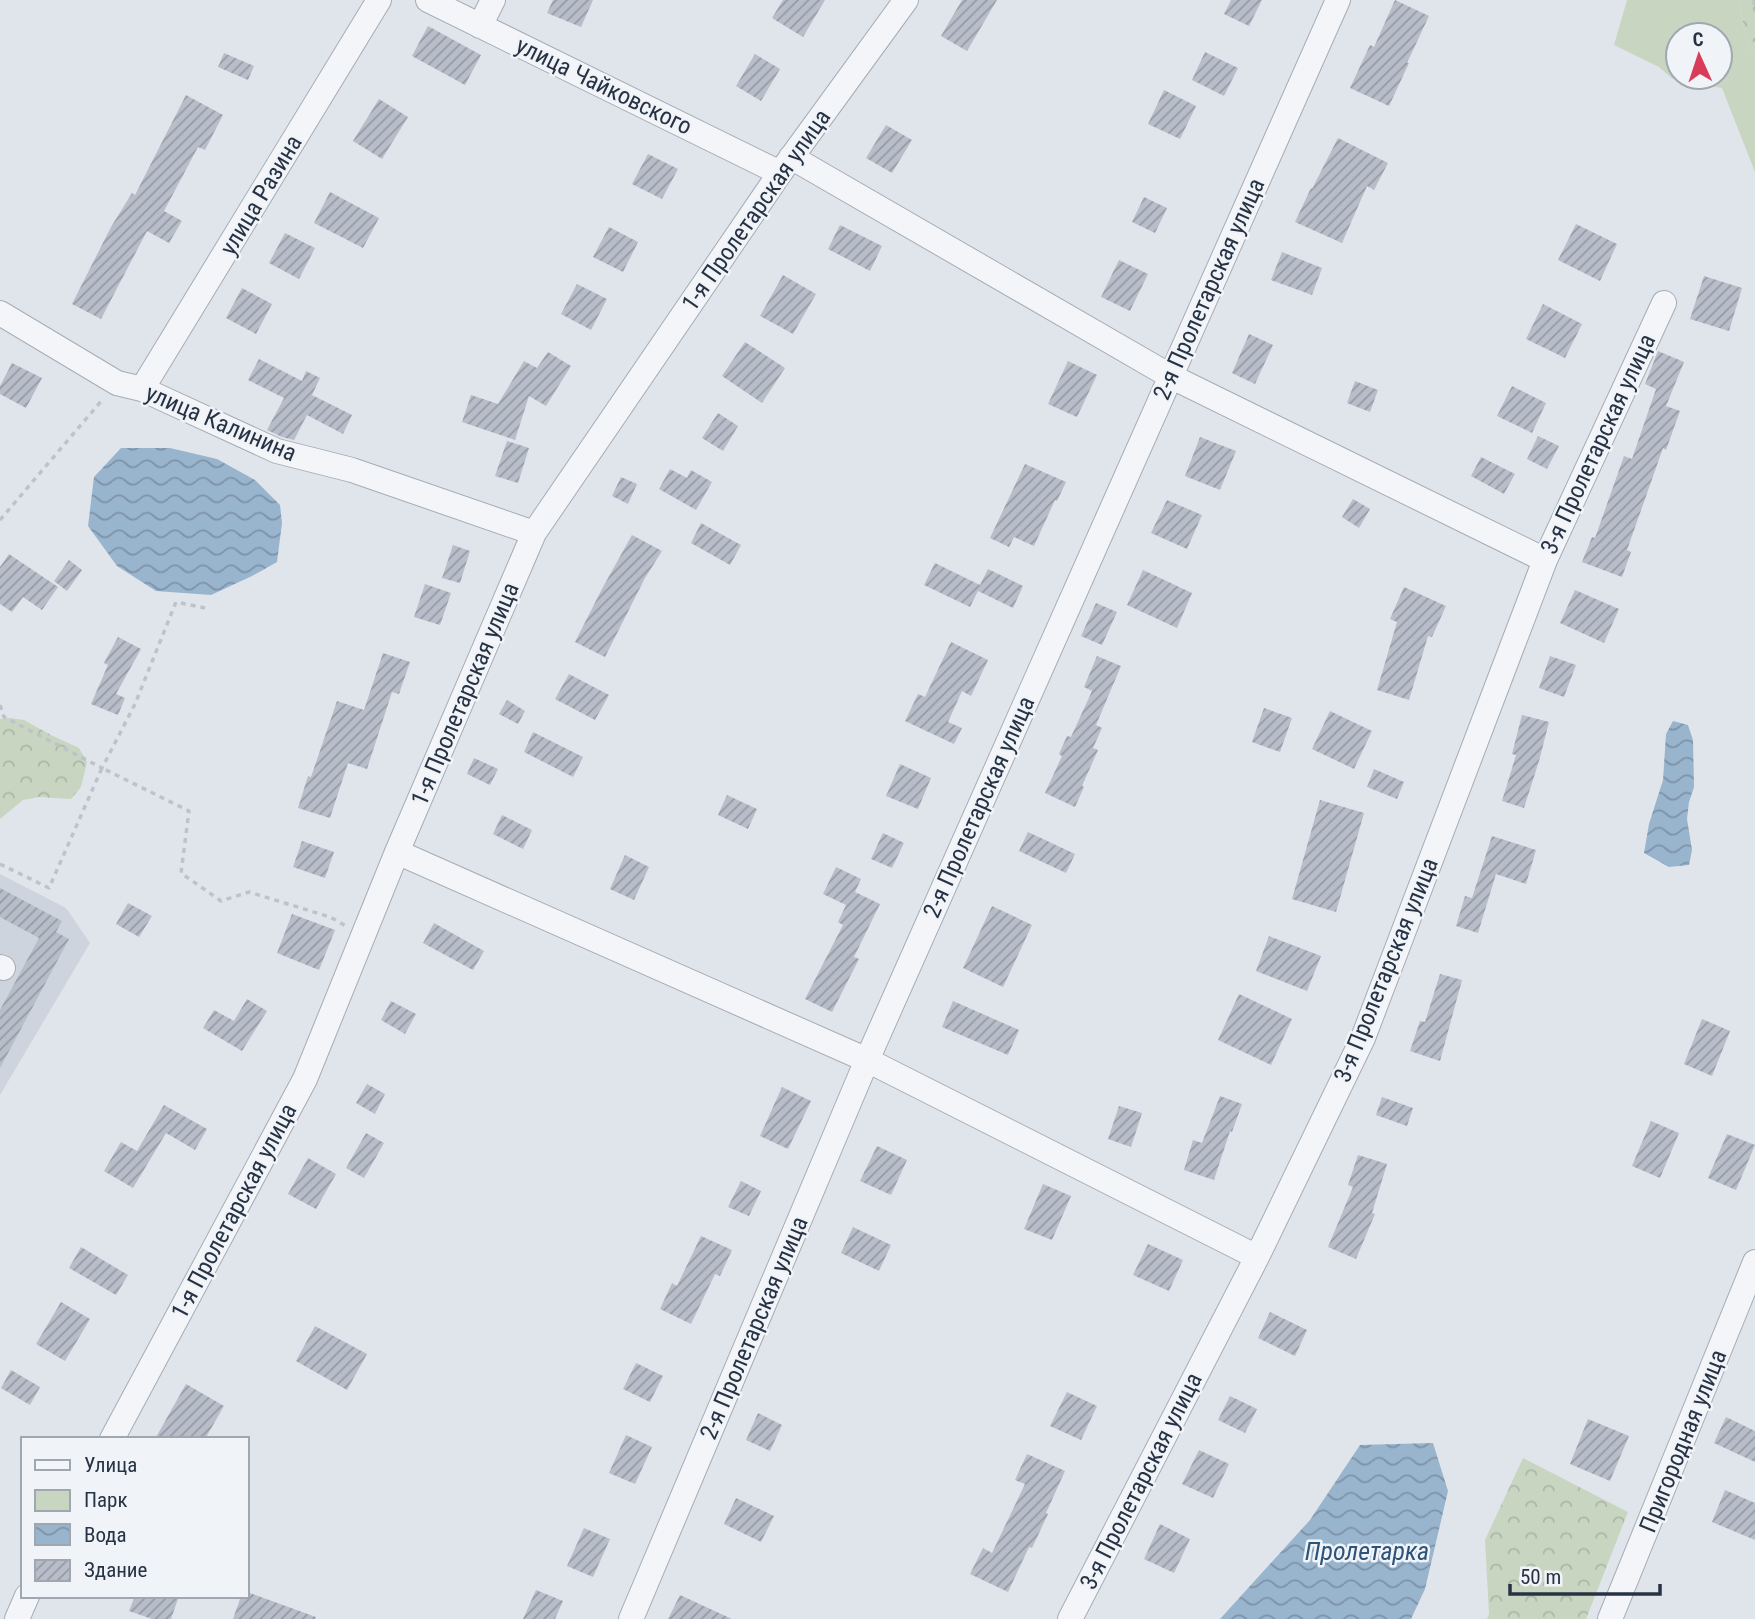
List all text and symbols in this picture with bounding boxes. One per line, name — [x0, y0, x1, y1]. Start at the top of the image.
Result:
north arrow — [1664, 21, 1734, 91]
text: С — [1692, 28, 1704, 51]
street label: улица Чайковского — [511, 31, 697, 141]
street label: 1-я Пролетарская улица — [676, 104, 836, 316]
street label: улица Разина — [214, 130, 308, 260]
street label: 2-я Пролетарская улица — [1148, 174, 1270, 404]
street label: 3-я Пролетарская улица — [1535, 330, 1661, 558]
street label: улица Калинина — [141, 379, 301, 467]
street label: 1-я Пролетарская улица — [405, 578, 525, 810]
street label: 2-я Пролетарская улица — [918, 692, 1040, 922]
street label: 3-я Пролетарская улица — [1328, 854, 1444, 1086]
street label: 1-я Пролетарская улица — [165, 1099, 303, 1323]
street label: 2-я Пролетарская улица — [694, 1212, 814, 1444]
street label: Пригородная улица — [1634, 1346, 1732, 1536]
street label: 3-я Пролетарская улица — [1074, 1368, 1208, 1594]
legend — [21, 1437, 248, 1598]
text: Улица — [84, 1453, 137, 1477]
text: Парк — [84, 1488, 128, 1512]
text: Вода — [84, 1523, 127, 1547]
water label: Пролетарка — [1305, 1536, 1429, 1566]
scale bar — [1510, 1552, 1660, 1596]
text: Здание — [84, 1558, 148, 1582]
text: 50 m — [1520, 1565, 1561, 1589]

